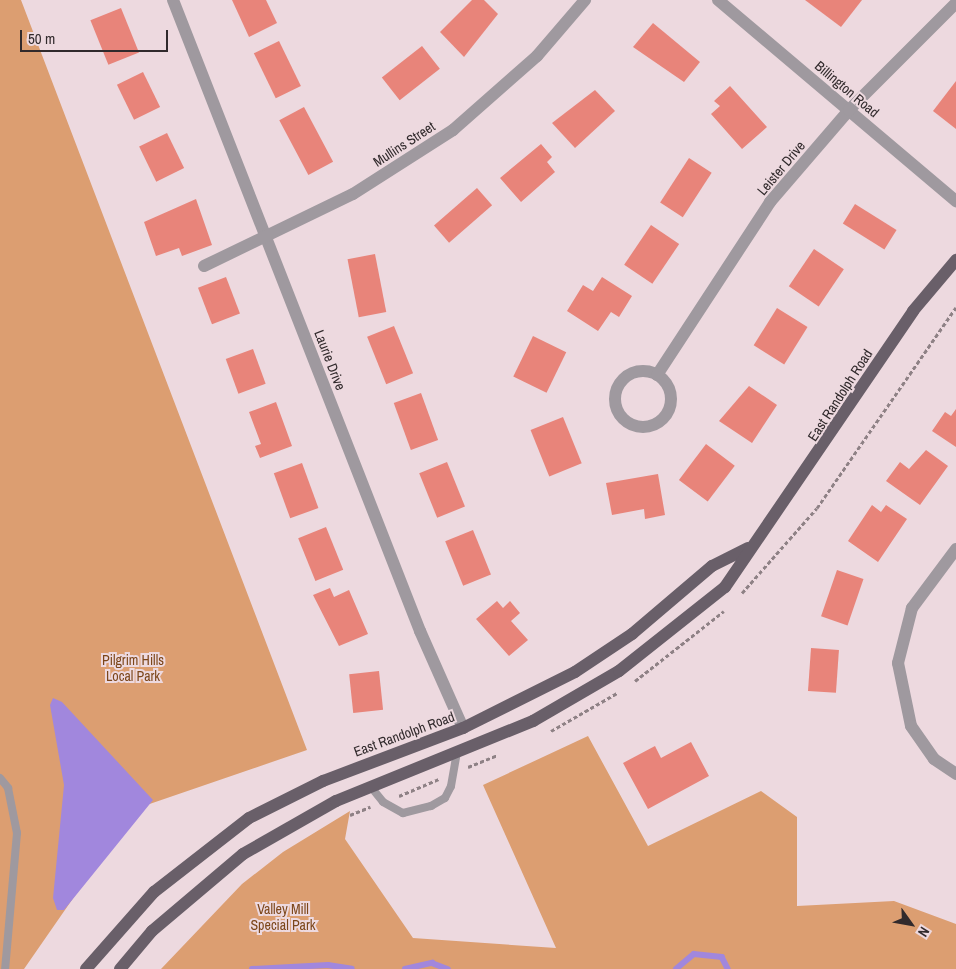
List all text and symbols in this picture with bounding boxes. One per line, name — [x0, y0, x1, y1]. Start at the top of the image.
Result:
scale bar — [22, 20, 170, 52]
text: 50 m — [28, 28, 55, 49]
street label: Billington Road — [812, 57, 882, 121]
street label: Mullins Street — [370, 118, 438, 170]
street label: Leister Drive — [753, 137, 809, 199]
street label: Laurie Drive — [311, 328, 349, 392]
street label: East Randolph Road — [804, 346, 876, 444]
park label: Pilgrim Hills Local Park — [102, 652, 164, 684]
street label: East Randolph Road — [351, 708, 457, 760]
north arrow — [886, 899, 936, 949]
park label: Valley Mill Special Park — [250, 901, 316, 934]
text: N — [914, 924, 934, 940]

